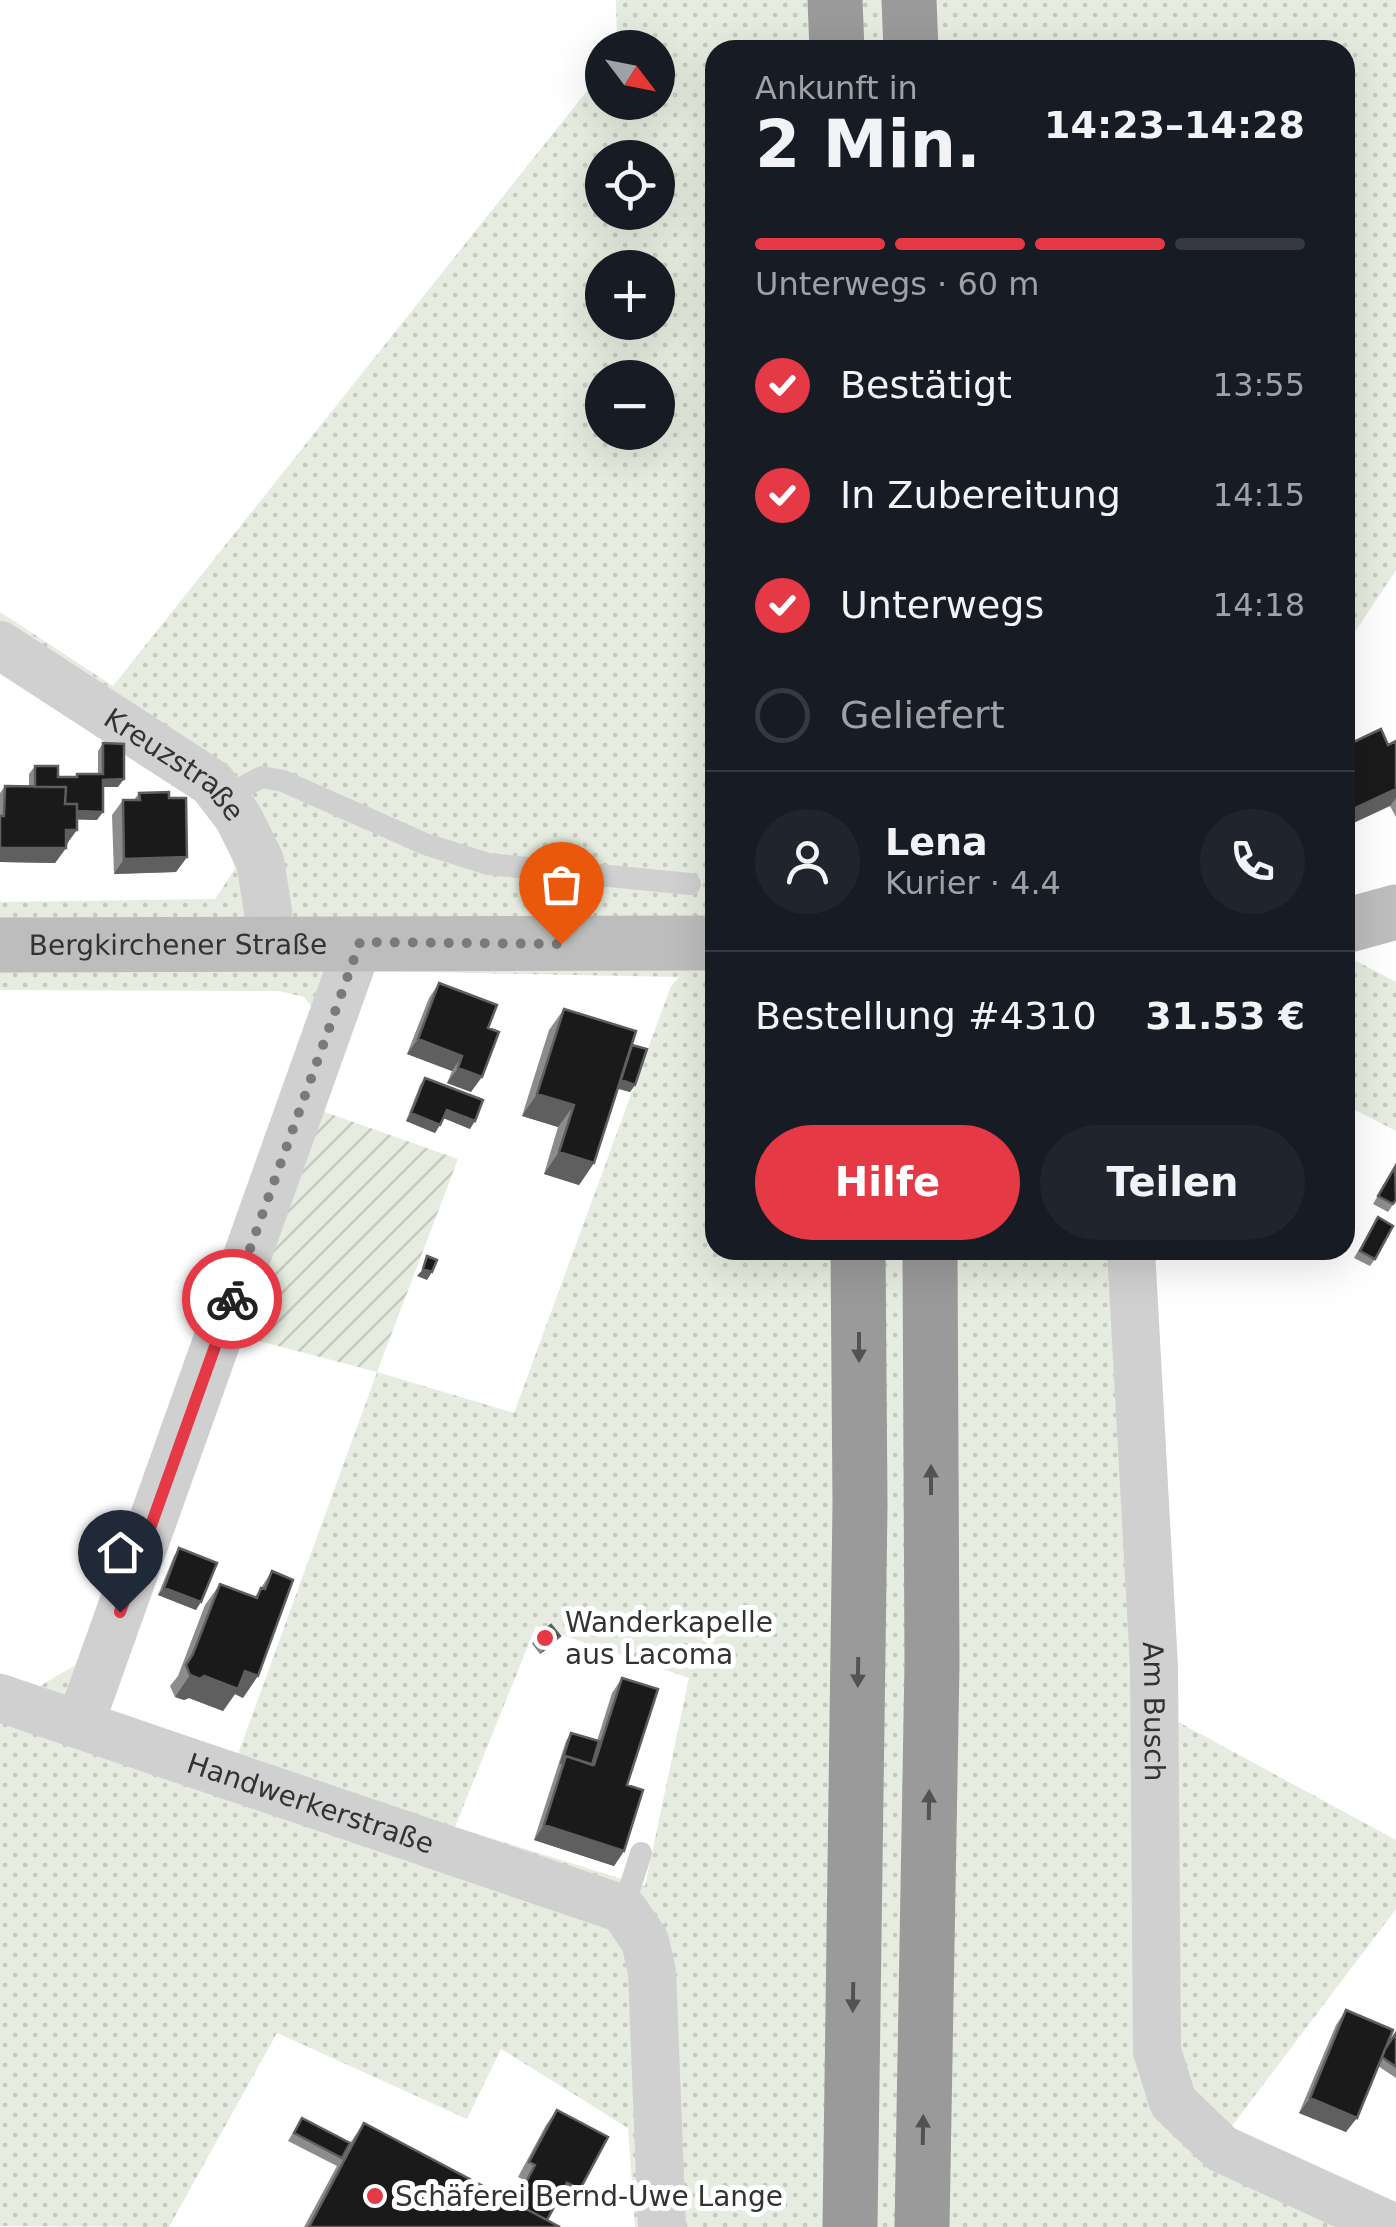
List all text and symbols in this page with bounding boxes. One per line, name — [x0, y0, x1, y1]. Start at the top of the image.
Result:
north arrow — [585, 30, 675, 120]
map controls — [585, 30, 675, 450]
text: Ankunft in — [755, 69, 918, 107]
text: 14:23–14:28 — [1044, 103, 1305, 147]
text: 2 Min. — [755, 107, 981, 182]
button: locate — [585, 140, 675, 230]
button: + — [585, 250, 675, 340]
text: Unterwegs · 60 m — [755, 265, 1040, 303]
icon: check — [755, 358, 810, 413]
button: − — [585, 360, 675, 450]
text: Bestätigt — [840, 363, 1012, 407]
text: 13:55 — [1213, 366, 1305, 404]
icon: check — [755, 468, 810, 523]
text: In Zubereitung — [840, 473, 1121, 517]
text: 14:15 — [1213, 476, 1305, 514]
icon: check — [755, 578, 810, 633]
text: Unterwegs — [840, 583, 1044, 627]
text: 14:18 — [1213, 586, 1305, 624]
text: Geliefert — [840, 693, 1005, 737]
street label: Kreuzstraße — [98, 701, 251, 828]
button: person — [755, 809, 860, 914]
button: phone — [1200, 809, 1305, 914]
text: Lena — [885, 820, 988, 864]
pin — [519, 842, 604, 945]
icon: bag — [534, 857, 589, 912]
text: Kurier · 4.4 — [885, 864, 1061, 902]
street label: Bergkirchener Straße — [29, 928, 327, 962]
text: Bestellung #4310 — [755, 994, 1097, 1038]
text: 31.53 € — [1145, 994, 1305, 1038]
button: Hilfe — [755, 1125, 1020, 1240]
button: Teilen — [1040, 1125, 1305, 1240]
courier — [182, 1249, 282, 1349]
icon: bike — [205, 1272, 260, 1327]
one-way arrow — [851, 1332, 867, 1364]
one-way arrow — [923, 1463, 939, 1495]
pin — [78, 1510, 163, 1613]
icon: home — [93, 1525, 148, 1580]
place label: Wanderkapelle aus Lacoma — [565, 1606, 773, 1671]
marker: Wanderkapelle aus Lacoma — [534, 1627, 556, 1649]
street label: Am Busch — [1136, 1640, 1171, 1782]
one-way arrow — [849, 1657, 865, 1689]
street label: Handwerkerstraße — [183, 1747, 438, 1861]
one-way arrow — [922, 1788, 938, 1820]
one-way arrow — [845, 1982, 861, 2014]
one-way arrow — [916, 2113, 932, 2145]
place label: Schäferei Bernd-Uwe Lange — [395, 2180, 783, 2213]
marker: Schäferei Bernd-Uwe Lange — [364, 2185, 386, 2207]

